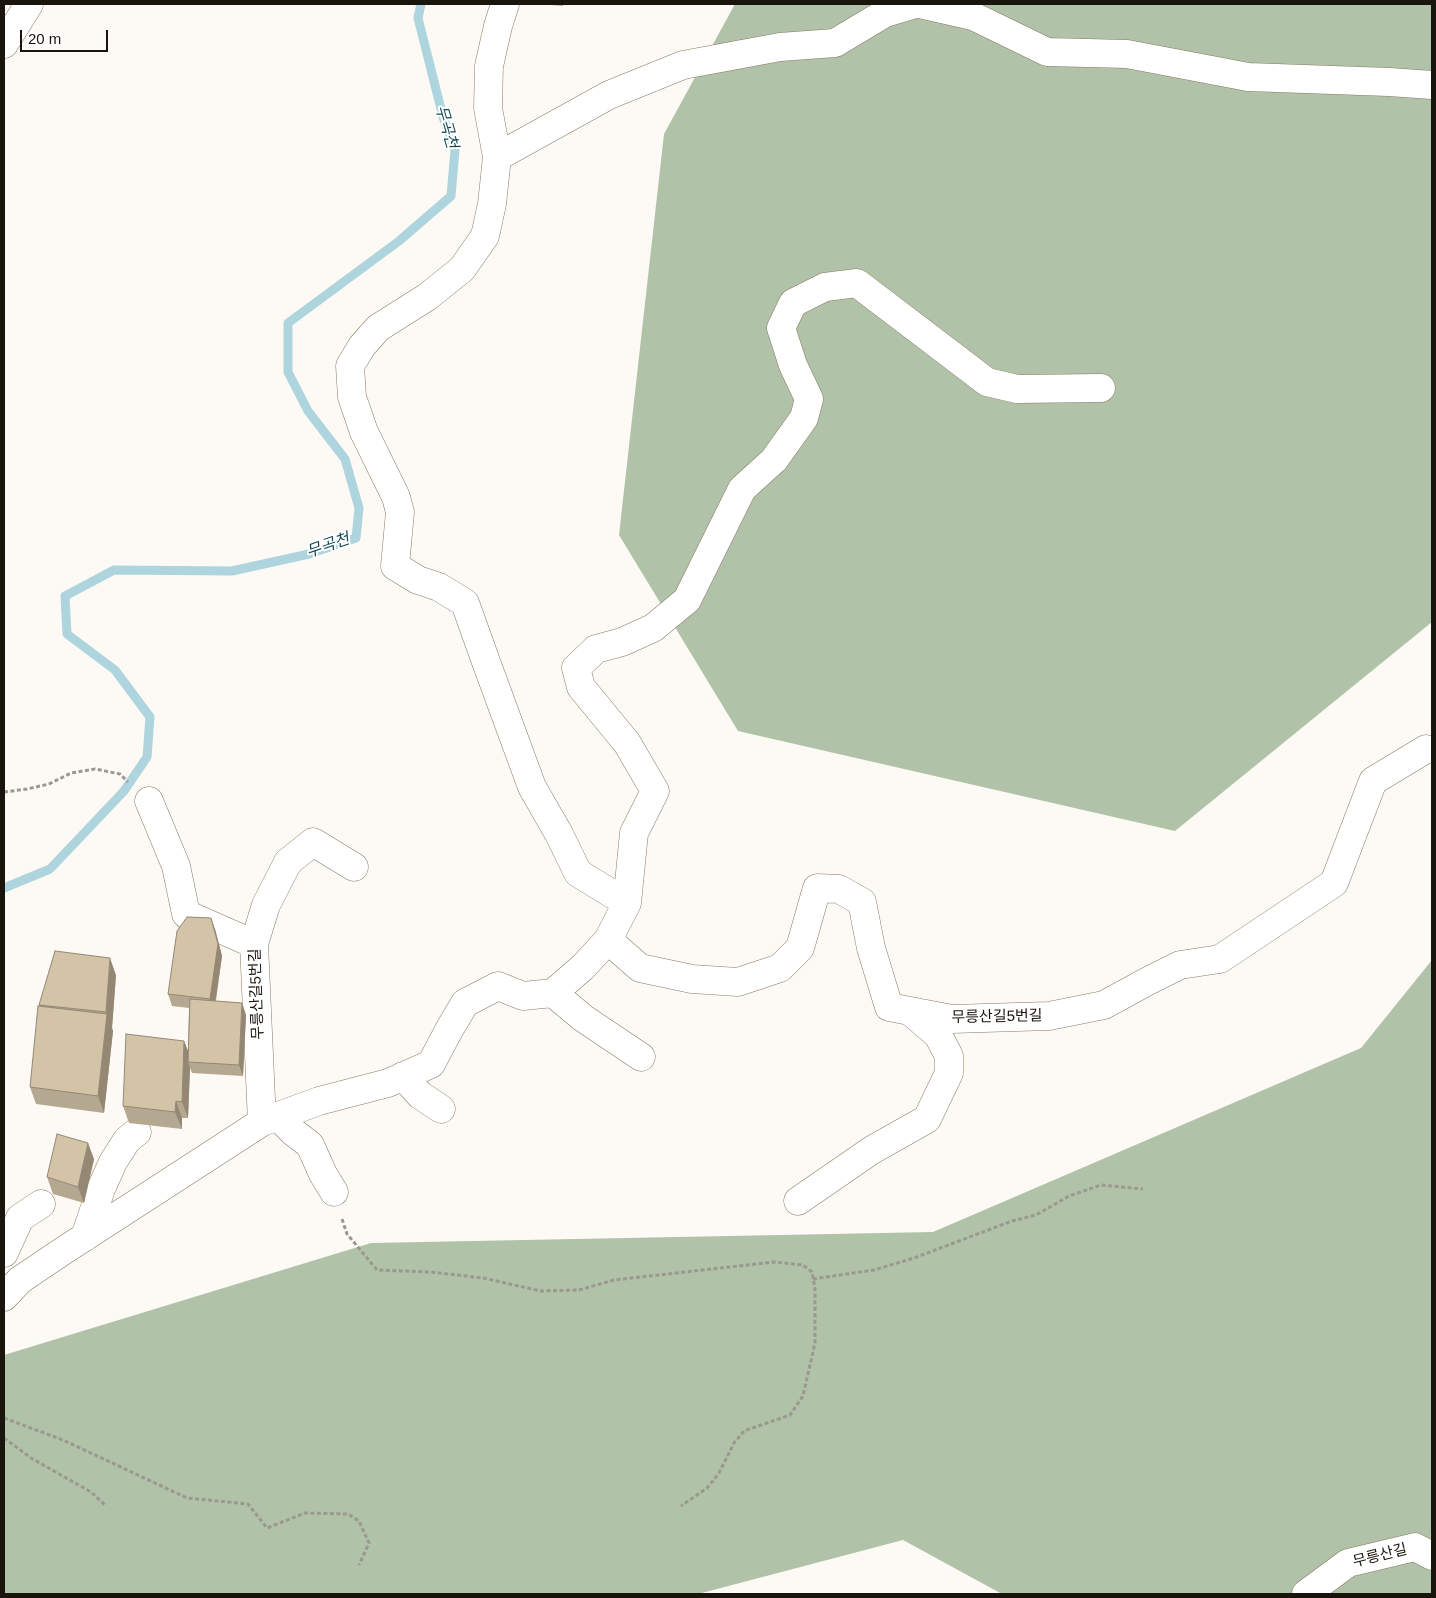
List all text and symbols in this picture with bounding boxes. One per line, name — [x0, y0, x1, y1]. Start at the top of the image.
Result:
scale bar — [22, 20, 110, 52]
text: 20 m — [28, 30, 61, 47]
water label: 무곡천 — [431, 103, 461, 151]
water label: 무곡천 — [304, 530, 352, 562]
street label: 무릉산길5번길 — [246, 948, 268, 1040]
street label: 무릉산길5번길 — [951, 1007, 1043, 1027]
street label: 무릉산길 — [1351, 1541, 1409, 1571]

